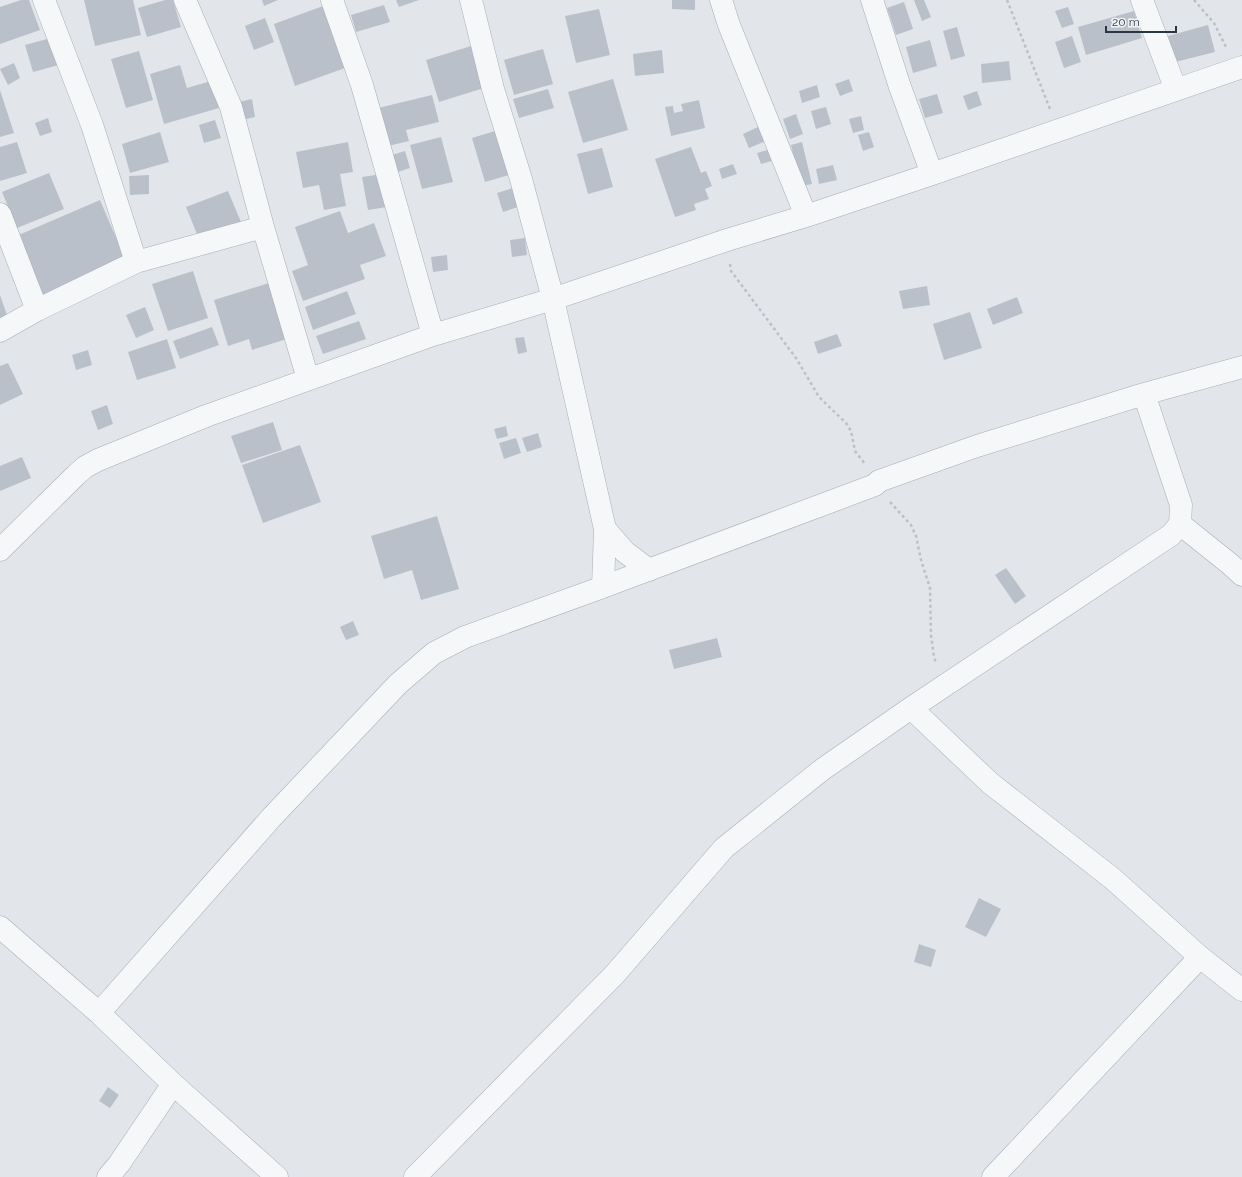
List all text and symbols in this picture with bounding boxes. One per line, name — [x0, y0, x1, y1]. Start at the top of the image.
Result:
scale bar — [1106, 8, 1176, 34]
text: 20 m — [1112, 15, 1140, 29]

